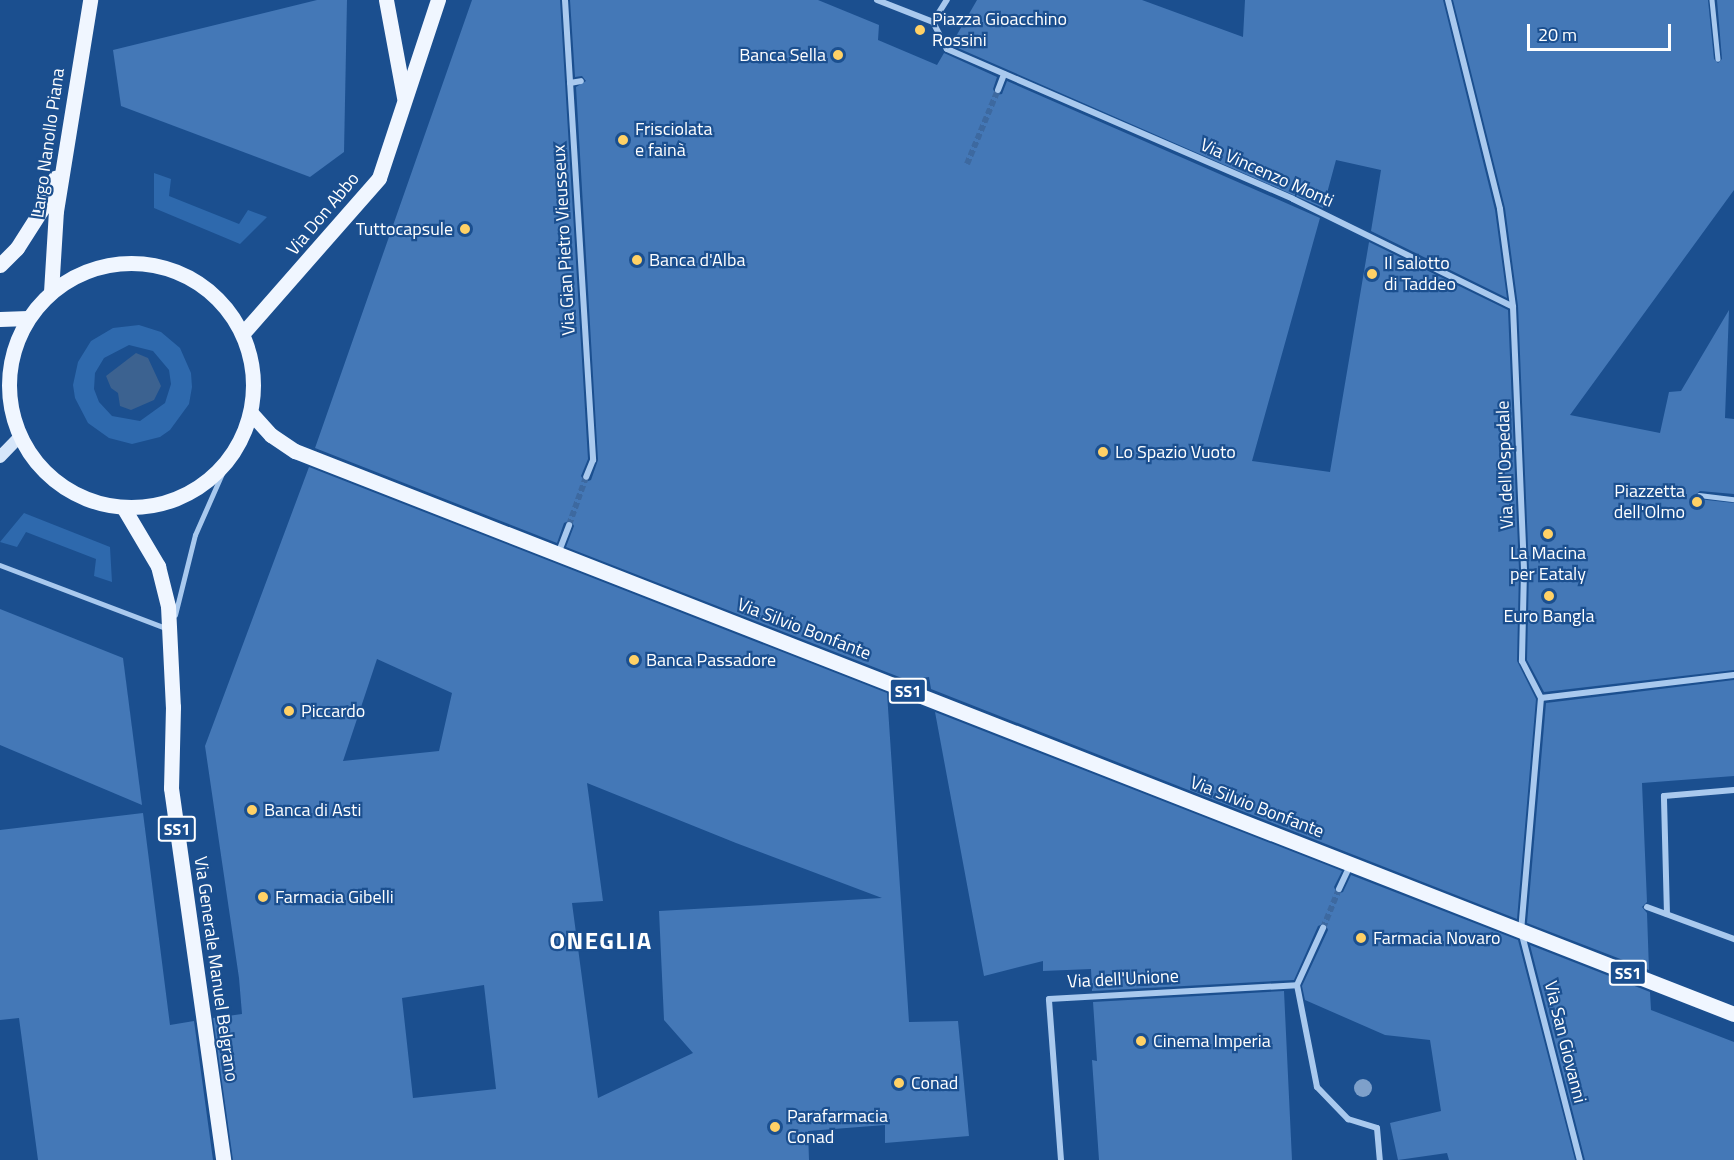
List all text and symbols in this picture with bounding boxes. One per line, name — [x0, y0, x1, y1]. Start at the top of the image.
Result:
place label: Piazza Gioacchino Rossini — [932, 9, 1067, 52]
scale bar — [1530, 12, 1674, 50]
text: 20 m — [1538, 21, 1577, 48]
marker: Piazza Gioacchino Rossini — [913, 23, 927, 37]
place label: Banca Sella — [739, 44, 826, 66]
marker: Banca Sella — [831, 48, 845, 62]
street label: Largo Nanollo Piana — [27, 67, 69, 219]
place label: Frisciolata e fainà — [635, 119, 712, 162]
marker: Frisciolata e fainà — [616, 133, 630, 147]
street label: Via Vincenzo Monti — [1197, 134, 1337, 212]
street label: Via Gian Pietro Vieusseux — [548, 144, 580, 336]
street label: Via Don Abbo — [282, 168, 364, 260]
place label: Tuttocapsule — [356, 218, 453, 240]
marker: Tuttocapsule — [458, 222, 472, 236]
place label: Banca d'Alba — [649, 249, 745, 271]
marker: Banca d'Alba — [630, 253, 644, 267]
place label: Il salotto di Taddeo — [1384, 253, 1456, 296]
marker: Il salotto di Taddeo — [1365, 267, 1379, 281]
street label: Via dell'Ospedale — [1492, 400, 1518, 530]
place label: Lo Spazio Vuoto — [1115, 441, 1236, 463]
marker: Lo Spazio Vuoto — [1096, 445, 1110, 459]
place label: Piazzetta dell'Olmo — [1614, 481, 1685, 524]
marker: Piazzetta dell'Olmo — [1690, 495, 1704, 509]
marker: La Macina per Eataly — [1541, 527, 1555, 541]
place label: La Macina per Eataly — [1510, 543, 1586, 586]
marker: Euro Bangla — [1542, 589, 1556, 603]
street label: Via Silvio Bonfante — [734, 594, 874, 664]
place label: Euro Bangla — [1503, 605, 1595, 627]
place label: Banca Passadore — [646, 649, 776, 671]
marker: Banca Passadore — [627, 653, 641, 667]
road number: SS1 — [888, 678, 928, 704]
place label: Piccardo — [301, 700, 365, 722]
marker: Piccardo — [282, 704, 296, 718]
street label: Via Silvio Bonfante — [1187, 772, 1327, 842]
place label: Banca di Asti — [264, 799, 361, 821]
marker: Banca di Asti — [245, 803, 259, 817]
road number: SS1 — [158, 816, 196, 842]
street label: Via Generale Manuel Belgrano — [189, 855, 243, 1083]
place label: Farmacia Gibelli — [275, 886, 394, 908]
marker: Farmacia Gibelli — [256, 890, 270, 904]
district label: ONEGLIA — [549, 927, 653, 955]
place label: Farmacia Novaro — [1373, 927, 1500, 949]
marker: Farmacia Novaro — [1354, 931, 1368, 945]
road number: SS1 — [1608, 960, 1648, 986]
street label: Via dell'Unione — [1067, 965, 1179, 993]
street label: Via San Giovanni — [1539, 979, 1591, 1105]
place label: Cinema Imperia — [1153, 1030, 1271, 1052]
marker: Cinema Imperia — [1134, 1034, 1148, 1048]
place label: Conad — [911, 1072, 958, 1094]
marker: Conad — [892, 1076, 906, 1090]
place label: Parafarmacia Conad — [787, 1106, 888, 1148]
marker: Parafarmacia Conad — [768, 1120, 782, 1134]

